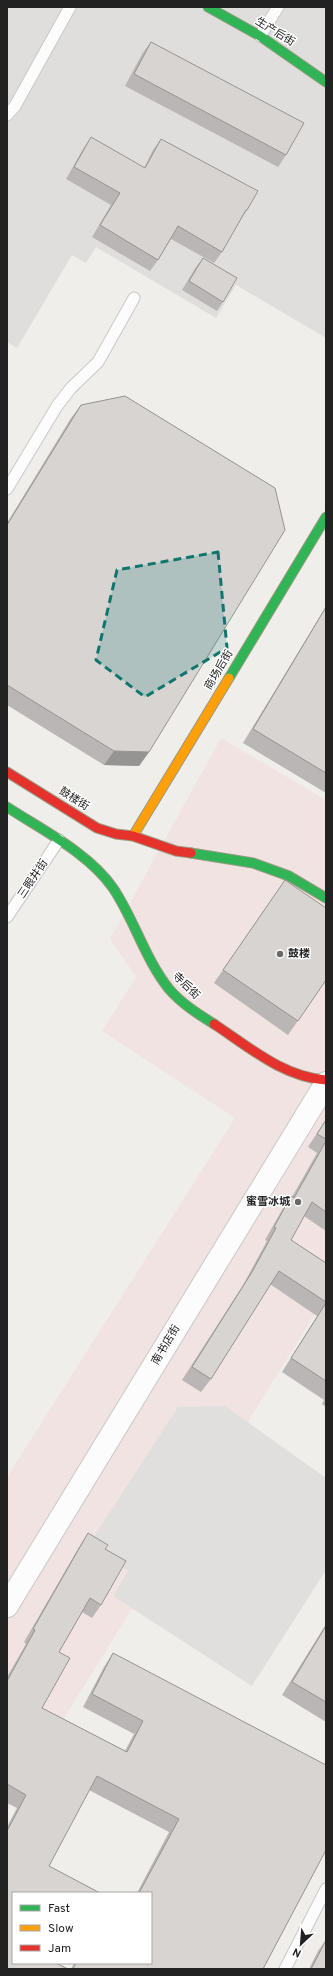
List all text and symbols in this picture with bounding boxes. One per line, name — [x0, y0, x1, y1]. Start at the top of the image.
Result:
street label: 生产后街 — [253, 14, 297, 50]
street label: 商场后街 — [202, 648, 236, 692]
street label: 鼓楼街 — [56, 784, 92, 814]
street label: 三眼井街 — [15, 857, 51, 901]
place label: 鼓楼 — [288, 947, 310, 961]
marker: 鼓楼 — [275, 949, 285, 959]
street label: 寺后街 — [169, 970, 203, 1002]
place label: 蜜雪冰城 — [246, 1195, 291, 1209]
marker: 蜜雪冰城 — [293, 1197, 303, 1207]
street label: 南书店街 — [149, 1323, 183, 1367]
legend — [12, 1892, 152, 1964]
text: Fast — [48, 1901, 70, 1917]
text: Slow — [48, 1921, 74, 1937]
north arrow — [281, 1924, 321, 1964]
text: Jam — [48, 1941, 71, 1957]
text: N — [290, 1944, 304, 1960]

